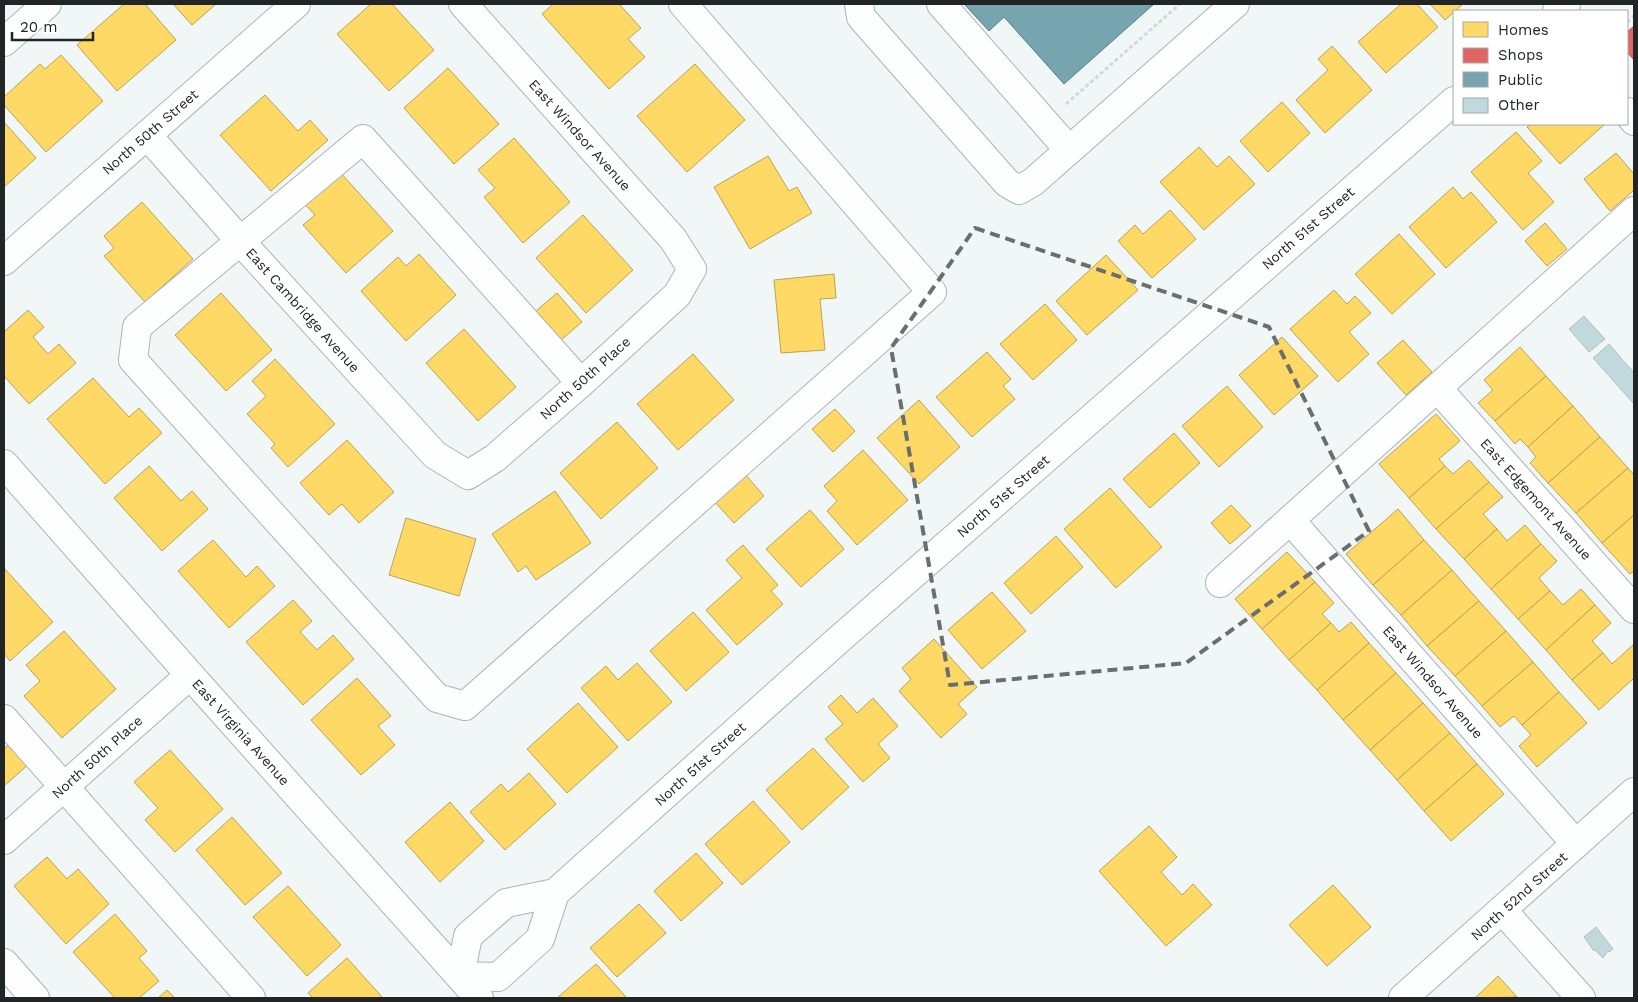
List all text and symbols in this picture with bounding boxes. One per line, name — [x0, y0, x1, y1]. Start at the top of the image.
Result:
scale bar — [12, 10, 94, 42]
legend — [1453, 10, 1628, 125]
text: 20 m — [20, 18, 58, 36]
text: Homes — [1498, 21, 1549, 39]
text: Shops — [1498, 46, 1543, 64]
text: Public — [1498, 71, 1543, 89]
street label: East Windsor Avenue — [526, 76, 634, 194]
street label: North 50th Street — [99, 86, 201, 178]
text: Other — [1498, 96, 1540, 114]
street label: North 51st Street — [1259, 184, 1357, 272]
street label: East Cambridge Avenue — [243, 244, 363, 376]
street label: North 50th Place — [537, 333, 633, 423]
street label: East Edgemont Avenue — [1477, 435, 1595, 563]
street label: North 51st Street — [954, 452, 1052, 540]
street label: East Windsor Avenue — [1380, 622, 1486, 742]
street label: East Virginia Avenue — [189, 676, 293, 788]
street label: North 50th Place — [49, 712, 145, 802]
street label: North 51st Street — [651, 719, 749, 809]
street label: North 52nd Street — [1468, 849, 1570, 943]

